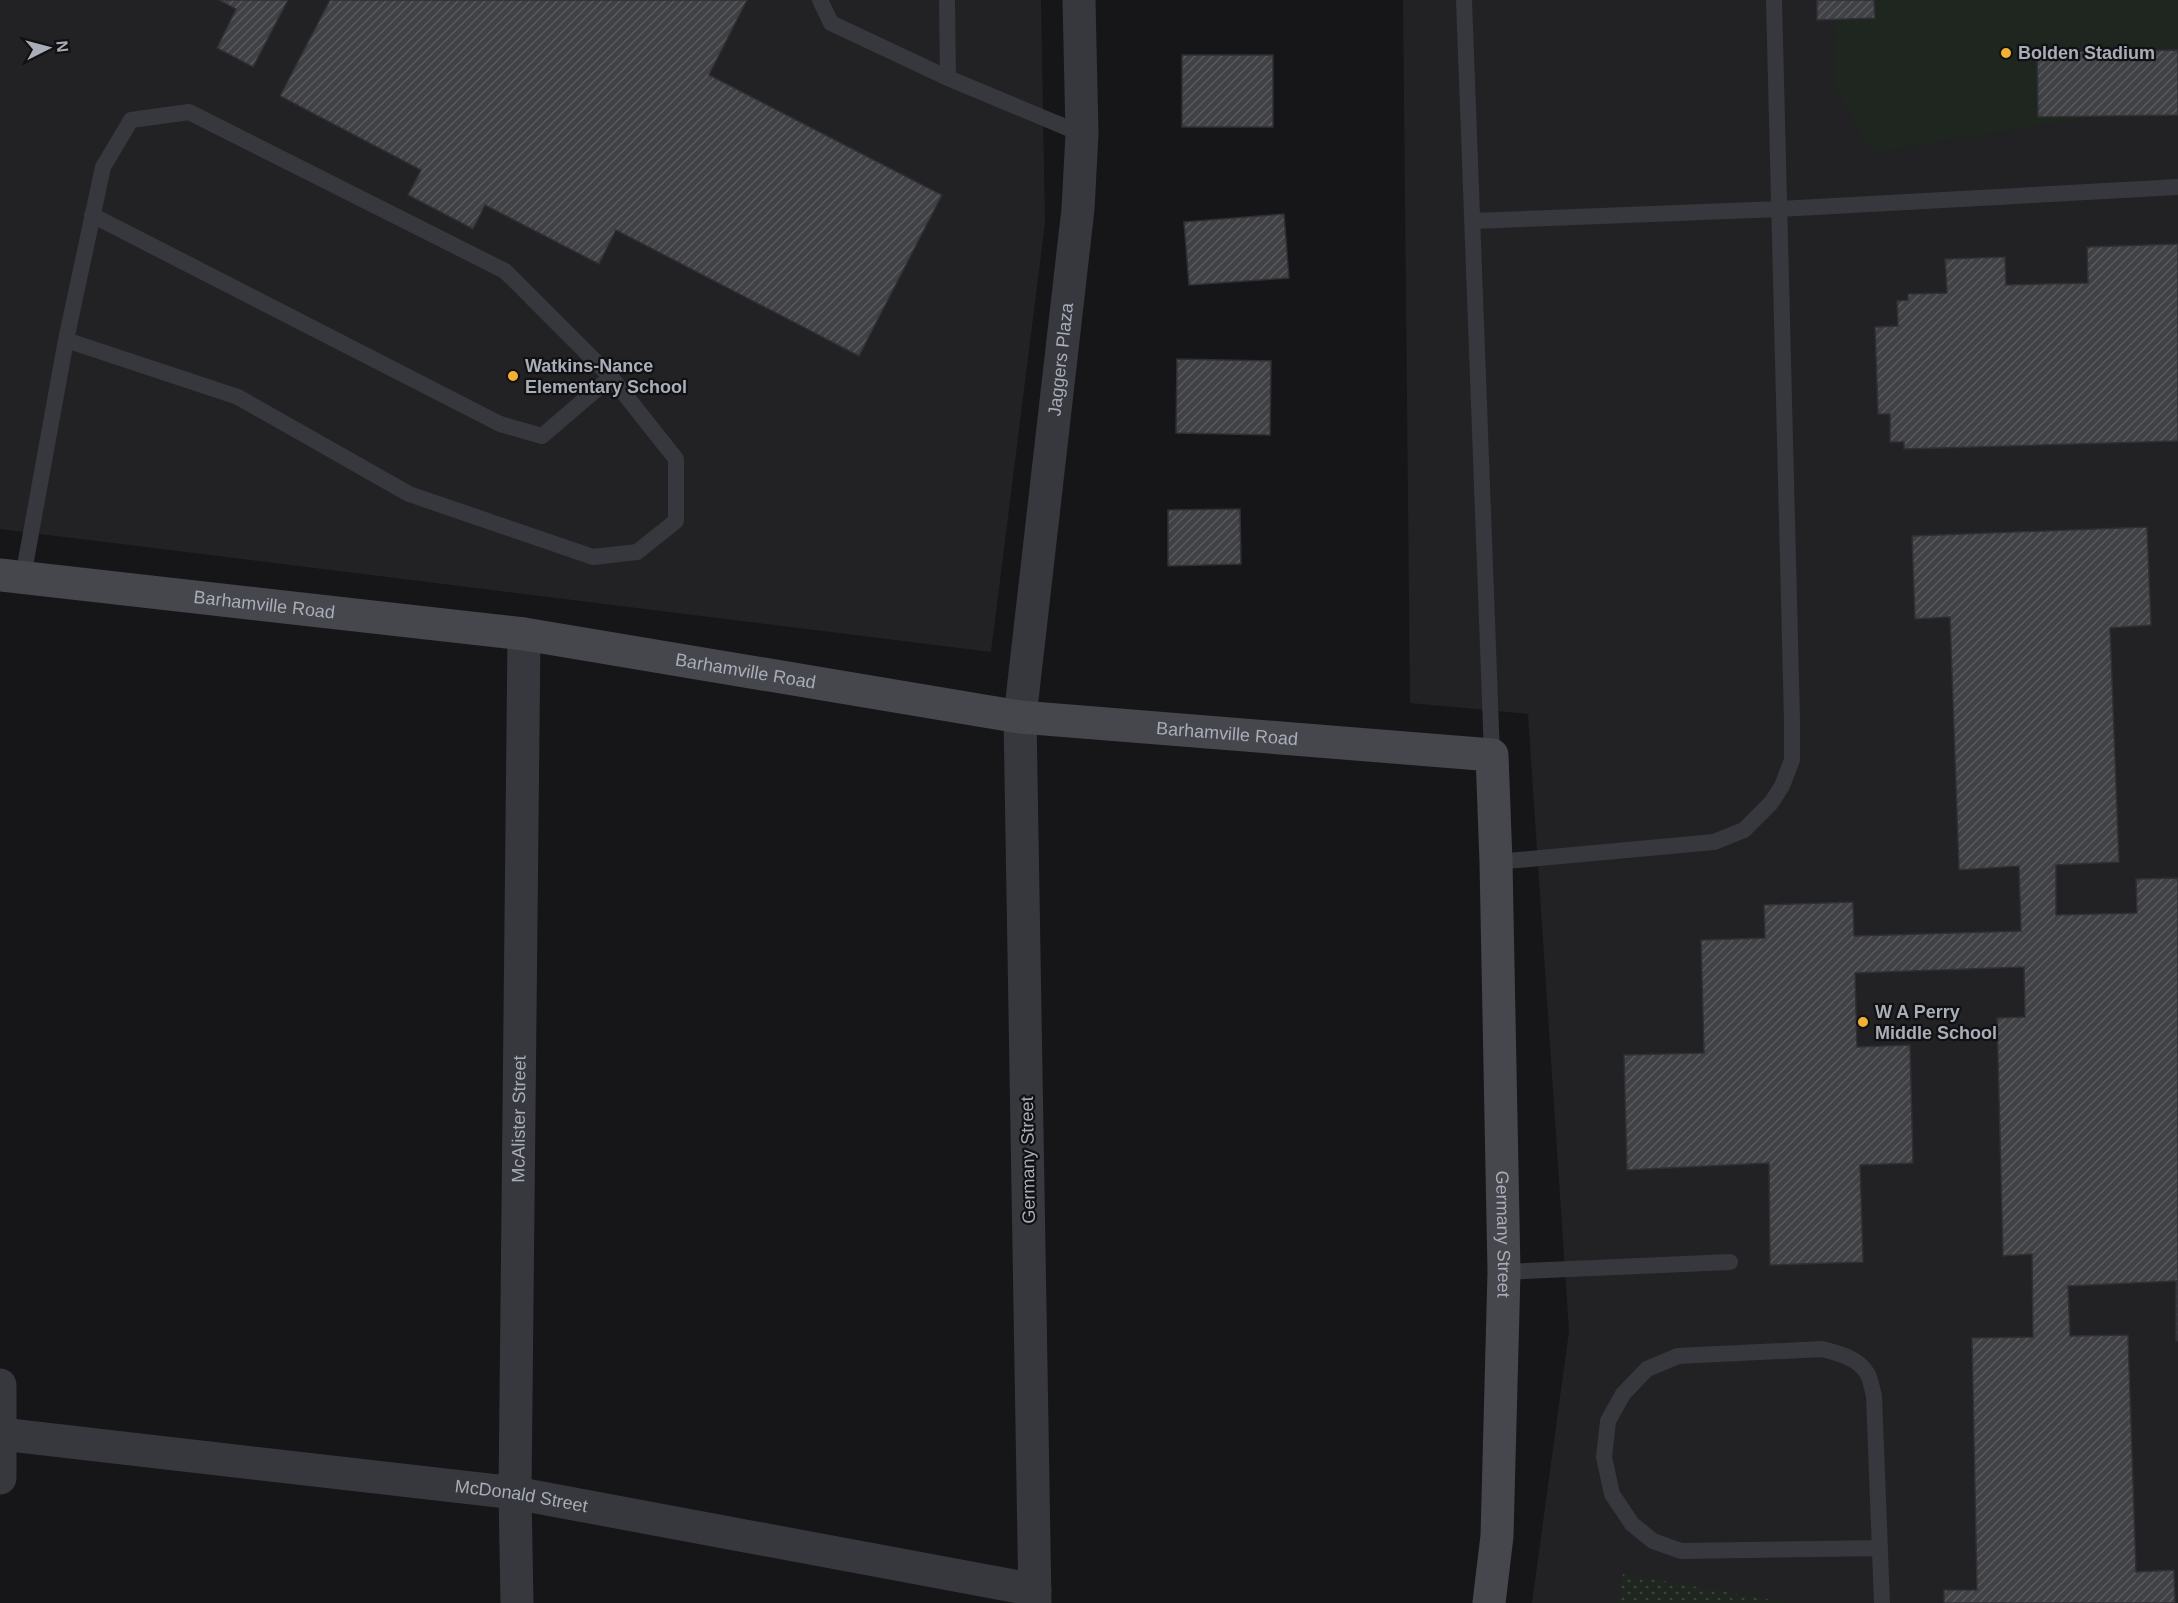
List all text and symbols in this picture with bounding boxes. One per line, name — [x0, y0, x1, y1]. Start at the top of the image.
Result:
north arrow — [18, 18, 78, 78]
text: N — [53, 40, 71, 53]
place label: Bolden Stadium — [2018, 43, 2155, 63]
marker: Bolden Stadium — [1999, 46, 2013, 60]
street label: Jaggers Plaza — [1044, 301, 1077, 417]
place label: Watkins-Nance Elementary School — [525, 356, 687, 397]
marker: Watkins-Nance Elementary School — [506, 369, 520, 383]
street label: Barhamville Road — [193, 587, 336, 623]
street label: Barhamville Road — [674, 649, 817, 693]
street label: Barhamville Road — [1155, 718, 1299, 749]
place label: W A Perry Middle School — [1875, 1002, 1997, 1043]
marker: W A Perry Middle School — [1856, 1015, 1870, 1029]
street label: McAlister Street — [508, 1055, 530, 1183]
street label: Germany Street — [1017, 1096, 1039, 1224]
street label: Germany Street — [1492, 1170, 1514, 1298]
street label: McDonald Street — [454, 1476, 589, 1516]

